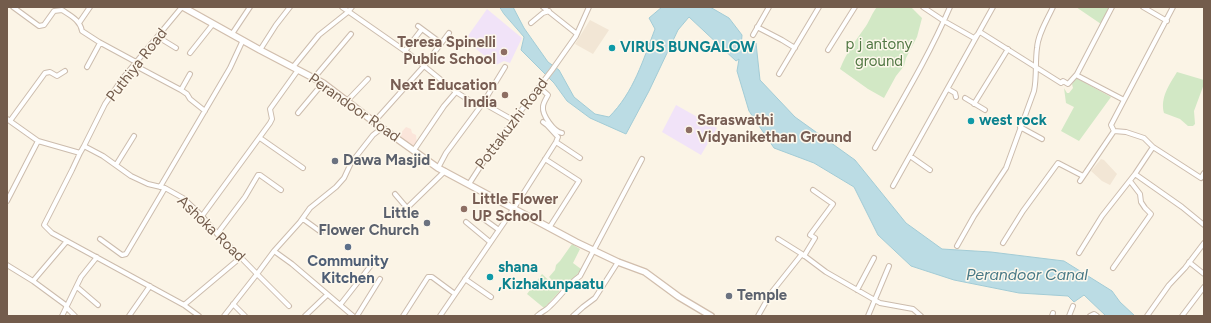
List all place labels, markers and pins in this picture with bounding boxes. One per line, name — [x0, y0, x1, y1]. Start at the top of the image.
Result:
place label: Teresa Spinelli Public School — [397, 34, 496, 69]
place label: VIRUS BUNGALOW — [620, 39, 755, 57]
marker: VIRUS BUNGALOW — [607, 43, 617, 53]
marker: Teresa Spinelli Public School — [499, 47, 509, 57]
place label: Next Education India — [390, 77, 497, 112]
marker: Next Education India — [500, 90, 510, 100]
place label: Saraswathi Vidyanikethan Ground — [697, 112, 852, 147]
place label: west rock — [979, 112, 1047, 130]
marker: west rock — [966, 116, 976, 126]
marker: Saraswathi Vidyanikethan Ground — [684, 125, 694, 135]
place label: Dawa Masjid — [343, 152, 430, 170]
marker: Dawa Masjid — [330, 156, 340, 166]
place label: Little Flower UP School — [472, 191, 558, 226]
marker: Little Flower UP School — [459, 204, 469, 214]
place label: Little Flower Church — [318, 205, 419, 240]
marker: Little Flower Church — [422, 218, 432, 228]
marker: Community Kitchen — [343, 242, 353, 252]
place label: Community Kitchen — [307, 253, 389, 288]
place label: shana ,Kizhakunpaatu — [498, 259, 604, 294]
marker: shana ,Kizhakunpaatu — [485, 272, 495, 282]
place label: Temple — [737, 287, 787, 305]
marker: Temple — [724, 291, 734, 301]

